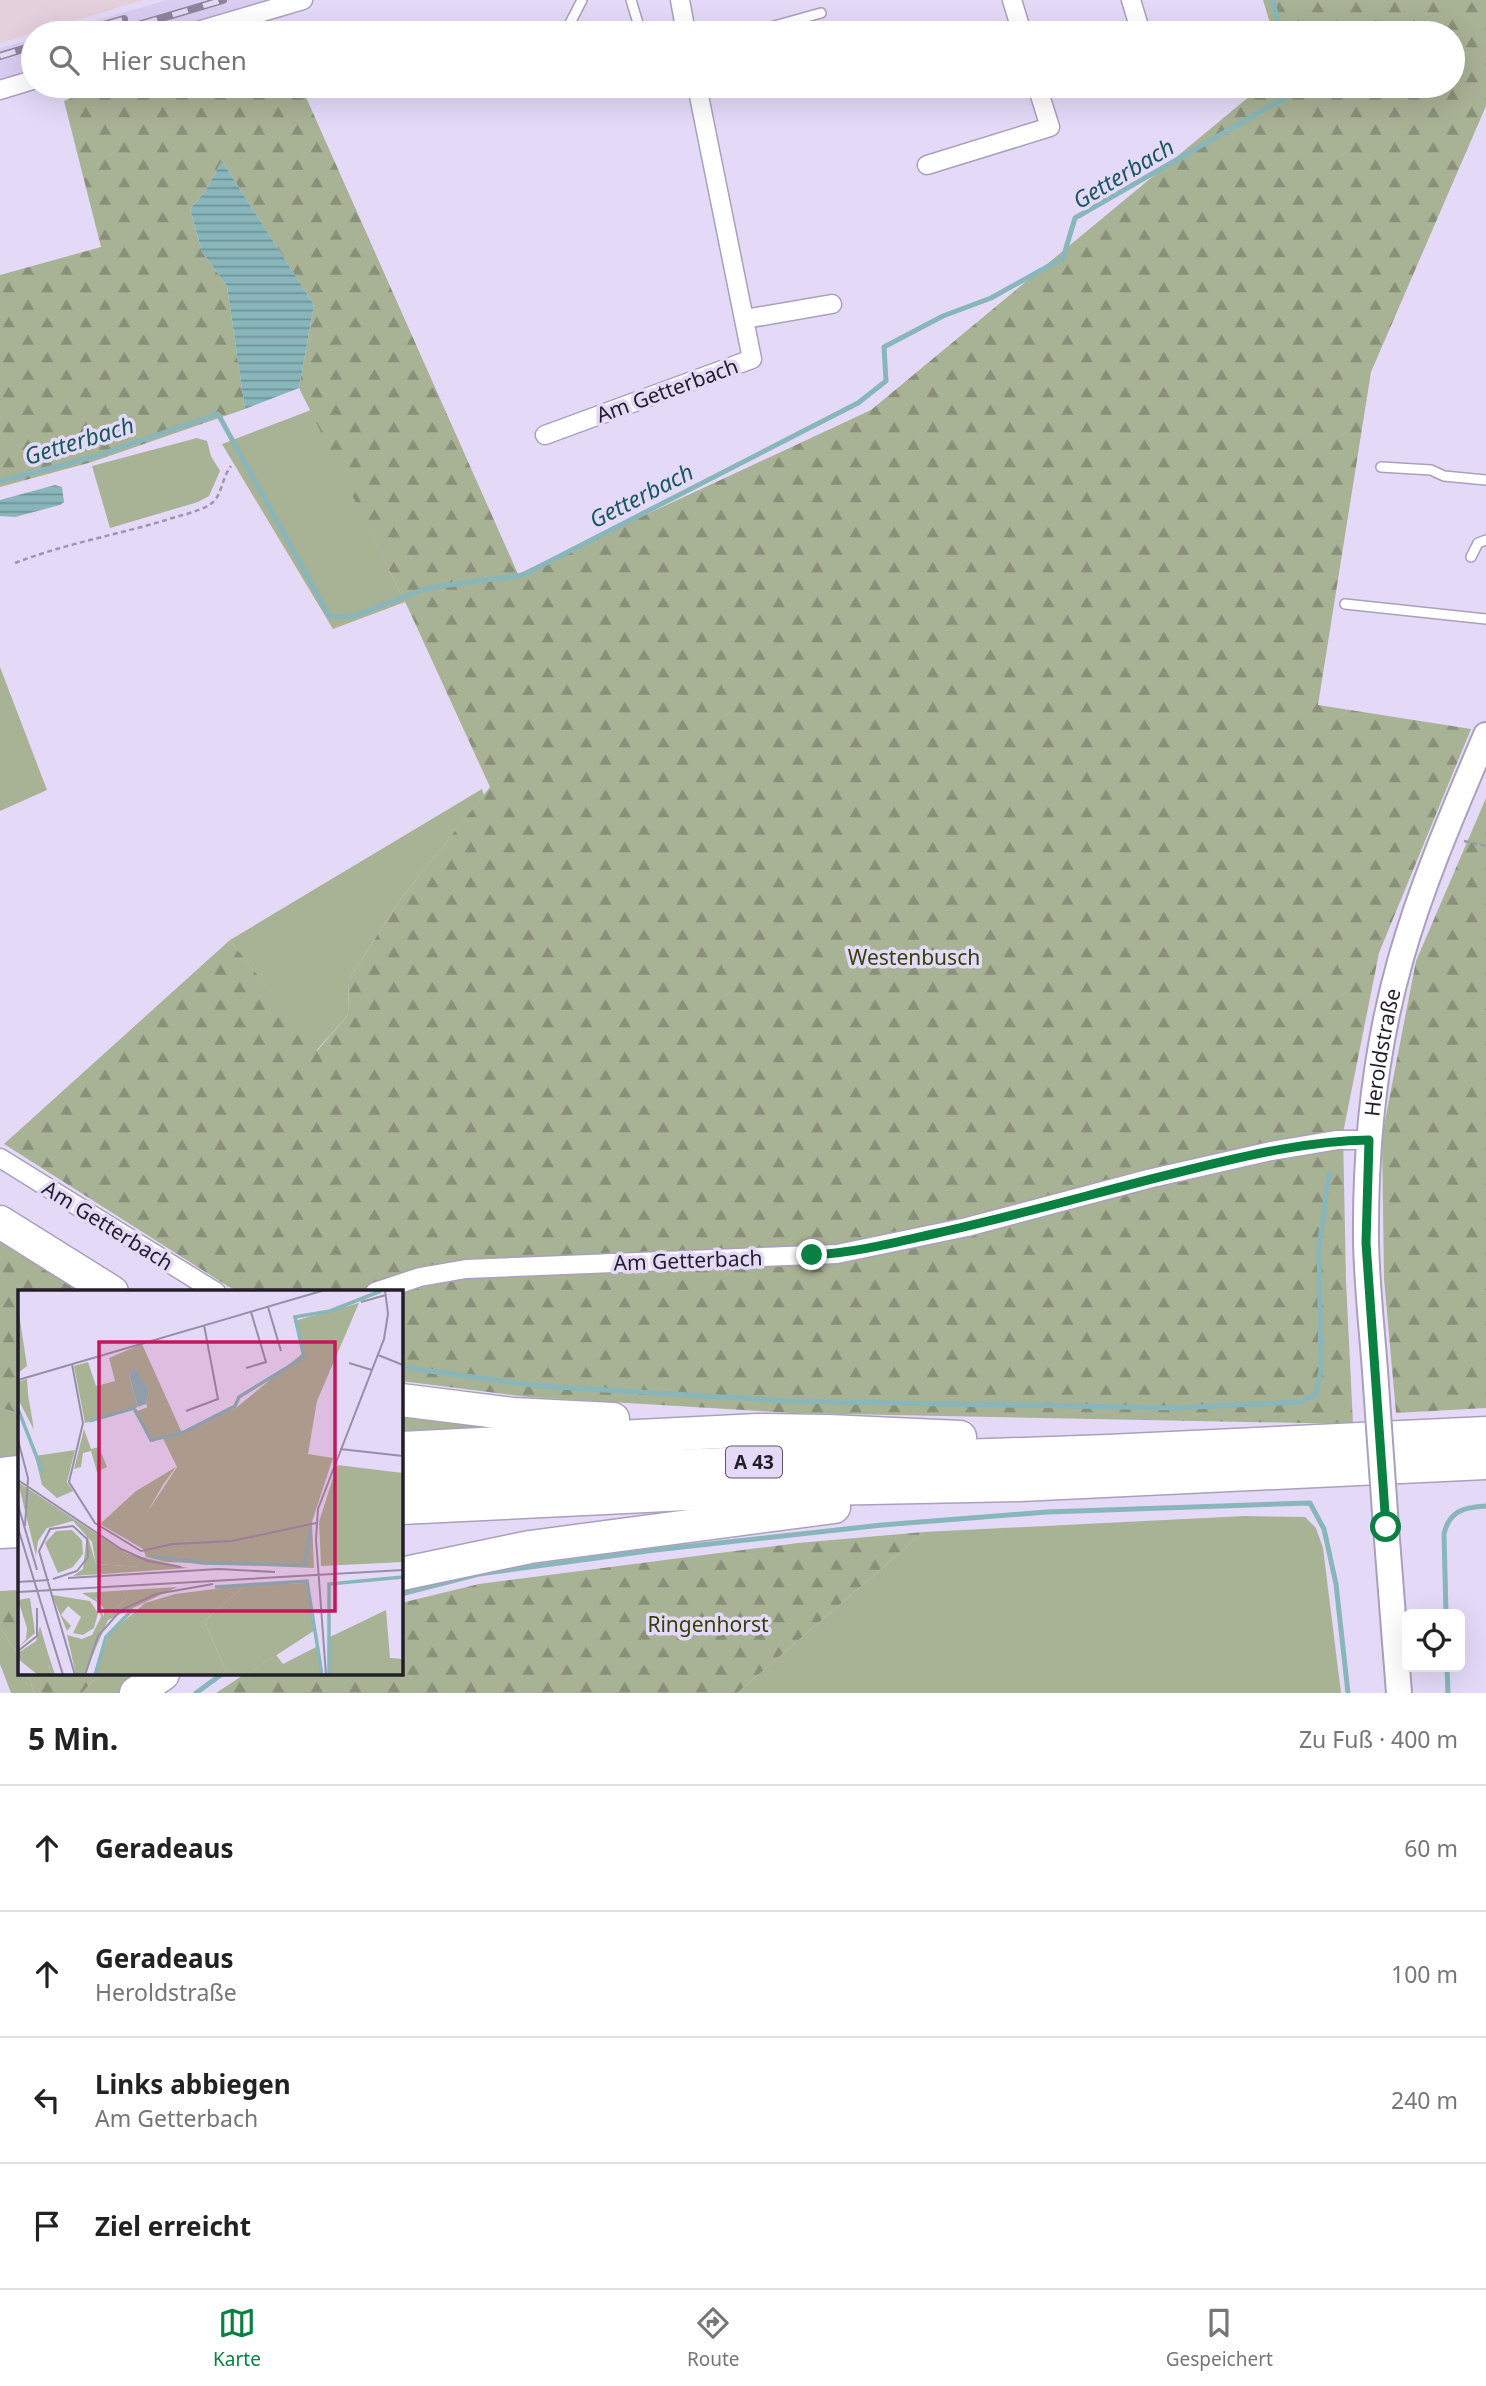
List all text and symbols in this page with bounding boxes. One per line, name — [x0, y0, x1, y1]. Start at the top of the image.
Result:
search box — [21, 21, 1465, 98]
icon: search — [45, 41, 83, 79]
text: Hier suchen — [101, 42, 247, 78]
water label: Getterbach — [1066, 130, 1180, 216]
street label: Am Getterbach — [592, 351, 742, 429]
water label: Getterbach — [20, 408, 138, 472]
water label: Getterbach — [583, 455, 699, 535]
park label: Westenbusch — [848, 943, 980, 971]
street label: Heroldstraße — [1357, 985, 1407, 1118]
street label: Am Getterbach — [37, 1174, 179, 1276]
route end — [796, 1239, 827, 1270]
street label: Am Getterbach — [613, 1243, 763, 1277]
inset map — [18, 1290, 402, 1675]
road number: A 43 — [726, 1446, 782, 1478]
route start — [1370, 1511, 1401, 1542]
map controls — [1402, 1609, 1465, 1672]
button: locate — [1402, 1609, 1465, 1672]
park label: Ringenhorst — [647, 1610, 769, 1638]
text: 5 Min. — [28, 1718, 118, 1759]
text: Zu Fuß · 400 m — [1299, 1723, 1458, 1755]
icon: ahead — [28, 1829, 66, 1867]
text: Geradeaus — [95, 1830, 234, 1866]
text: 60 m — [1404, 1832, 1458, 1864]
text: Geradeaus — [95, 1940, 234, 1976]
icon: ahead — [28, 1955, 66, 1993]
text: 100 m — [1391, 1958, 1458, 1990]
text: Heroldstraße — [95, 1976, 237, 2008]
text: Links abbiegen — [95, 2066, 291, 2102]
icon: left — [28, 2081, 66, 2119]
text: 240 m — [1391, 2084, 1458, 2116]
text: Am Getterbach — [95, 2102, 258, 2134]
icon: arrive — [28, 2207, 66, 2245]
text: Ziel erreicht — [95, 2208, 251, 2244]
tab: Karte — [213, 2304, 261, 2372]
tab: Route — [687, 2304, 740, 2372]
tab: Gespeichert — [1166, 2304, 1273, 2372]

